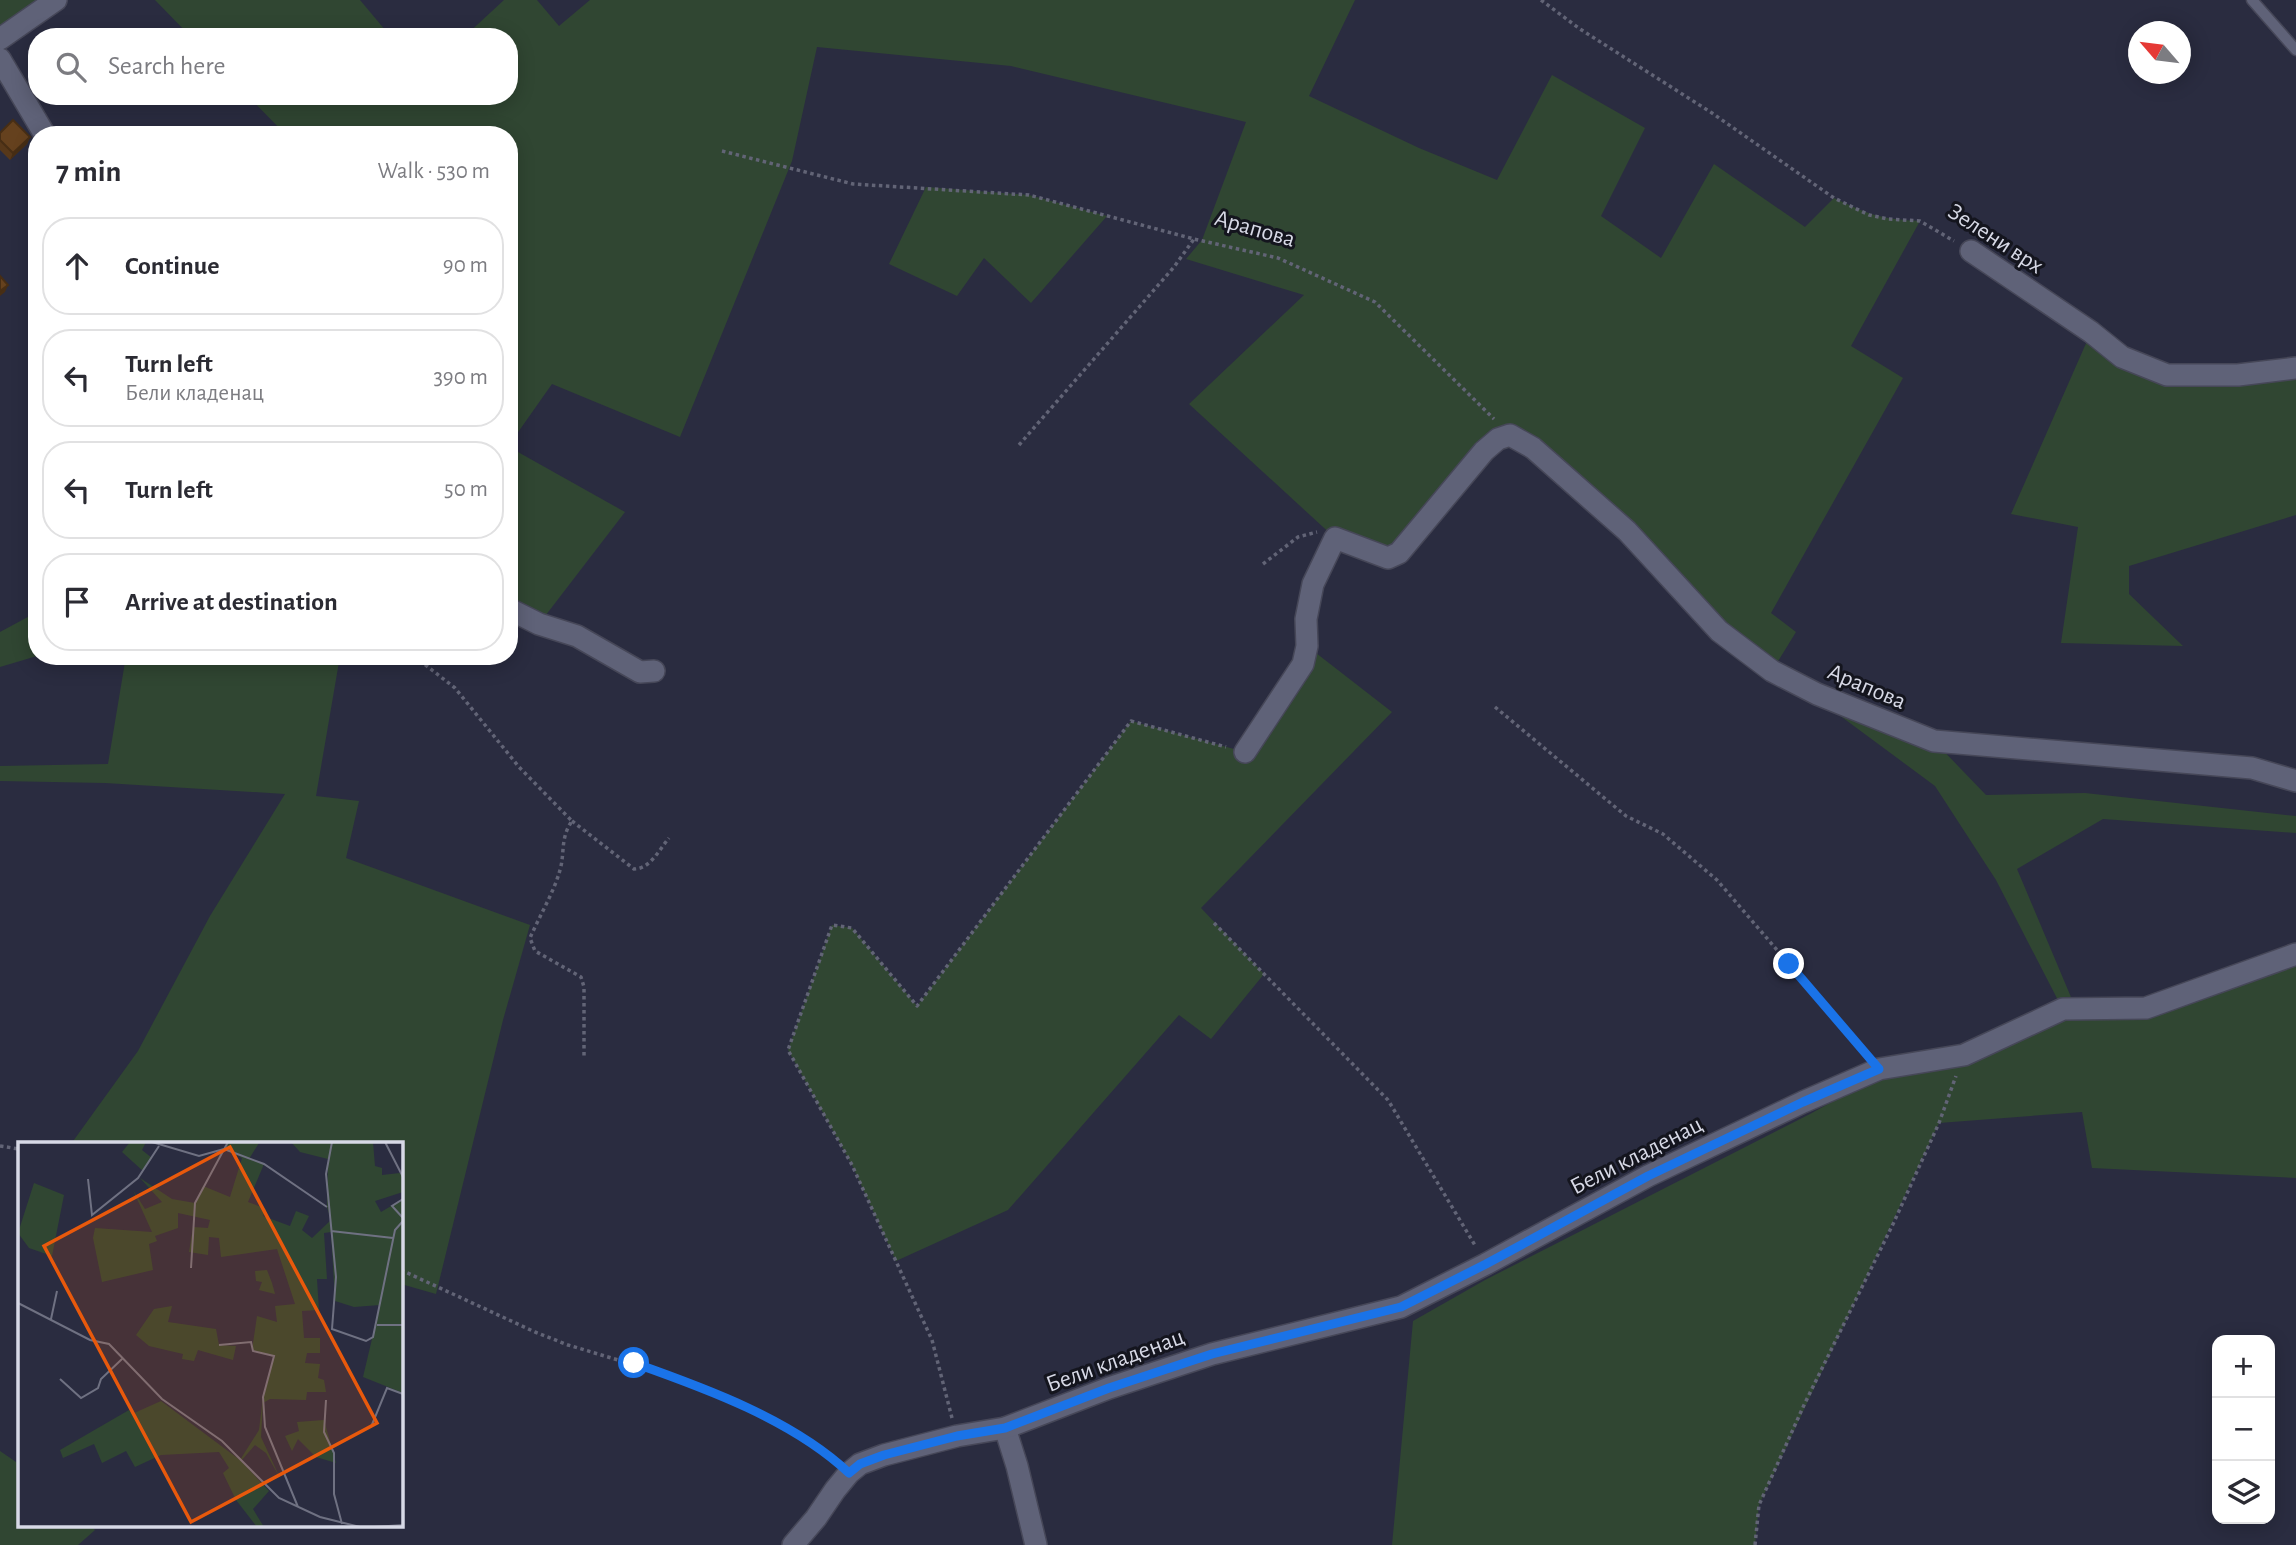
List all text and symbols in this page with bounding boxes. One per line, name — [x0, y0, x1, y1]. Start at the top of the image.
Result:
north arrow — [2128, 21, 2191, 84]
search box — [28, 28, 518, 105]
icon: search — [52, 48, 90, 86]
text: Search here — [108, 53, 226, 79]
text: 7 min — [56, 157, 121, 187]
text: Walk · 530 m — [378, 160, 490, 183]
street label: Зелени врх — [1943, 199, 2048, 279]
street label: Арапова — [1212, 206, 1298, 252]
icon: ahead — [58, 247, 96, 285]
text: Continue — [125, 253, 220, 279]
text: 90 m — [443, 254, 488, 277]
text: Turn left — [125, 351, 213, 377]
icon: left — [58, 359, 96, 397]
text: 390 m — [433, 366, 488, 389]
text: Бели кладенац — [125, 382, 264, 405]
icon: left — [58, 471, 96, 509]
text: Turn left — [125, 477, 213, 503]
text: 50 m — [444, 478, 488, 501]
icon: arrive — [58, 583, 96, 621]
text: Arrive at destination — [125, 589, 338, 615]
street label: Арапова — [1824, 660, 1909, 714]
route end — [1773, 948, 1804, 979]
street label: Бели кладенац — [1566, 1112, 1707, 1200]
inset map — [18, 1142, 402, 1528]
street label: Бели кладенац — [1043, 1325, 1188, 1397]
map controls — [2212, 1335, 2275, 1524]
button: + — [2212, 1335, 2275, 1398]
route start — [618, 1347, 649, 1378]
button: − — [2212, 1398, 2275, 1461]
button: layers — [2212, 1461, 2275, 1524]

